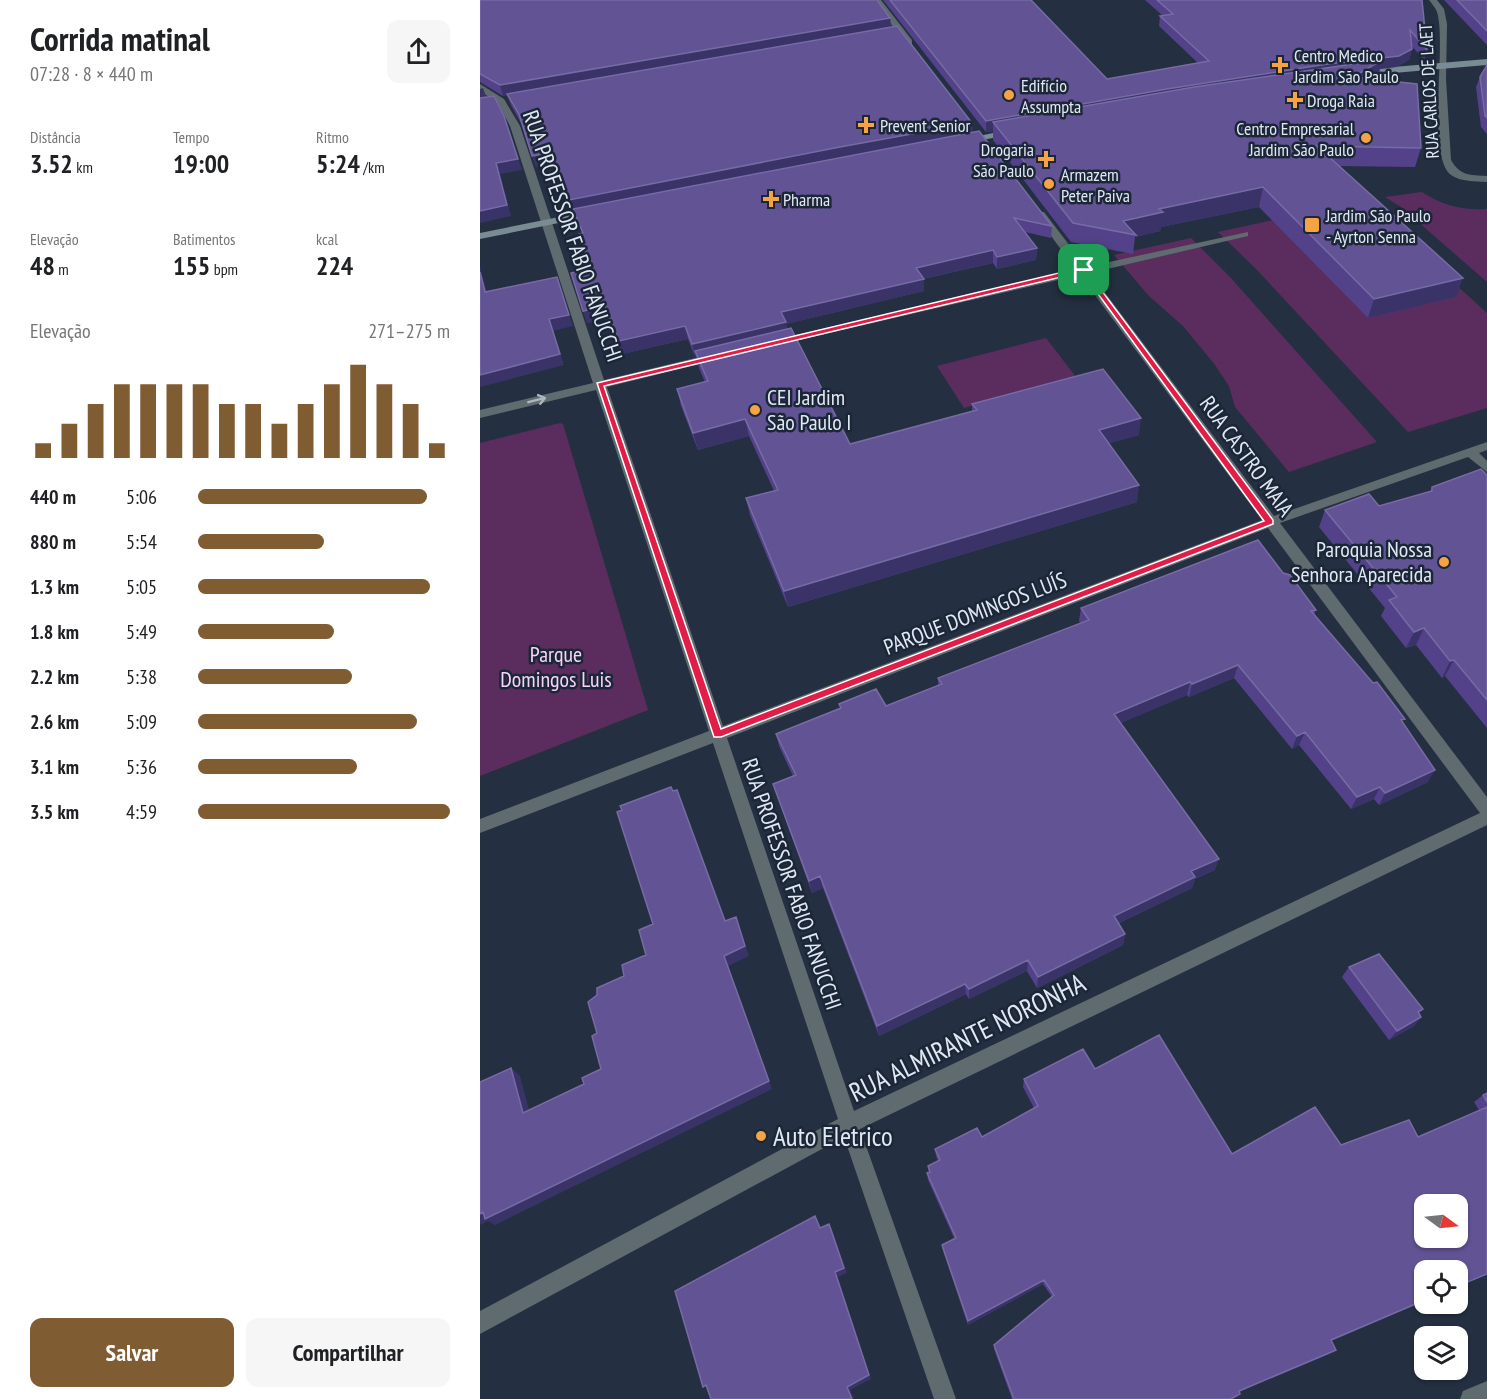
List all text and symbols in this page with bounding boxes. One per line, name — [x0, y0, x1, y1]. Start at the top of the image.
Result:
text: Corrida matinal — [30, 17, 210, 60]
button: share — [387, 20, 450, 83]
street label: RUA CARLOS DE LAET — [1414, 23, 1444, 159]
place label: Centro Medico Jardim São Paulo — [1293, 44, 1399, 88]
marker: Centro Medico Jardim São Paulo — [1271, 56, 1289, 74]
text: 07:28 · 8 × 440 m — [30, 61, 153, 87]
place label: Edifício Assumpta — [1021, 74, 1081, 118]
marker: Edifício Assumpta — [1002, 88, 1016, 102]
place label: Droga Raia — [1307, 89, 1375, 112]
marker: Droga Raia — [1288, 93, 1302, 107]
street label: RUA PROFESSOR FABIO FANUCCHI — [517, 107, 629, 365]
place label: Prevent Senior — [880, 114, 970, 137]
marker: Prevent Senior — [857, 116, 875, 134]
place label: Centro Empresarial Jardim São Paulo — [1236, 117, 1355, 161]
text: Distância — [30, 127, 81, 147]
text: Tempo — [173, 127, 209, 147]
text: Ritmo — [316, 127, 349, 147]
marker: Centro Empresarial Jardim São Paulo — [1359, 131, 1373, 145]
place label: Drogaria São Paulo — [973, 138, 1034, 182]
text: 3.52 — [30, 147, 73, 180]
text: 19:00 — [173, 147, 229, 180]
text: 5:24 — [316, 147, 360, 180]
marker: Drogaria São Paulo — [1039, 152, 1053, 166]
text: km — [73, 157, 93, 177]
text: /km — [360, 157, 385, 177]
place label: Armazem Peter Paiva — [1061, 163, 1130, 207]
marker: Armazem Peter Paiva — [1042, 177, 1056, 191]
place label: Pharma — [783, 188, 830, 211]
marker: Pharma — [764, 192, 778, 206]
place label: Jardim São Paulo - Ayrton Senna — [1325, 204, 1431, 248]
marker: Jardim São Paulo - Ayrton Senna — [1303, 216, 1321, 234]
text: Elevação — [30, 229, 79, 249]
text: Batimentos — [173, 229, 235, 249]
text: kcal — [316, 229, 338, 249]
pin — [1058, 244, 1109, 295]
text: 48 — [30, 249, 55, 282]
text: 155 — [173, 249, 210, 282]
text: 224 — [316, 249, 353, 282]
icon: arrive — [1067, 253, 1100, 286]
text: m — [55, 259, 69, 279]
text: bpm — [210, 259, 238, 279]
text: Elevação — [30, 318, 91, 344]
text: 271–275 m — [368, 318, 450, 344]
place label: CEI Jardim São Paulo I — [767, 383, 851, 436]
street label: RUA CASTRO MAIA — [1194, 390, 1300, 522]
one-way arrow — [527, 393, 546, 405]
marker: CEI Jardim São Paulo I — [748, 403, 762, 417]
text: 440 m — [30, 484, 76, 510]
text: 5:06 — [126, 484, 157, 510]
text: 880 m — [30, 529, 76, 555]
text: 5:54 — [126, 529, 157, 555]
place label: Paroquia Nossa Senhora Aparecida — [1291, 535, 1432, 588]
marker: Paroquia Nossa Senhora Aparecida — [1437, 555, 1451, 569]
street label: PARQUE DOMINGOS LUÍS — [880, 565, 1070, 661]
text: 1.3 km — [30, 574, 79, 600]
text: 5:05 — [126, 574, 157, 600]
text: 1.8 km — [30, 619, 79, 645]
text: 5:49 — [126, 619, 157, 645]
park label: Parque Domingos Luis — [500, 640, 612, 693]
text: 2.2 km — [30, 664, 79, 690]
text: 5:38 — [126, 664, 157, 690]
text: 2.6 km — [30, 709, 79, 735]
text: 5:09 — [126, 709, 157, 735]
text: 3.1 km — [30, 754, 79, 780]
text: 5:36 — [126, 754, 157, 780]
street label: RUA PROFESSOR FABIO FANUCCHI — [736, 755, 848, 1013]
text: 3.5 km — [30, 799, 79, 825]
text: 4:59 — [126, 799, 157, 825]
street label: RUA ALMIRANTE NORONHA — [843, 965, 1091, 1109]
place label: Auto Eletrico — [773, 1119, 893, 1153]
marker: Auto Eletrico — [754, 1129, 768, 1143]
north arrow — [1414, 1194, 1468, 1248]
map controls — [1414, 1194, 1468, 1380]
button: locate — [1414, 1260, 1468, 1314]
button: Salvar — [30, 1318, 234, 1387]
button: Compartilhar — [246, 1318, 450, 1387]
button: layers — [1414, 1326, 1468, 1380]

